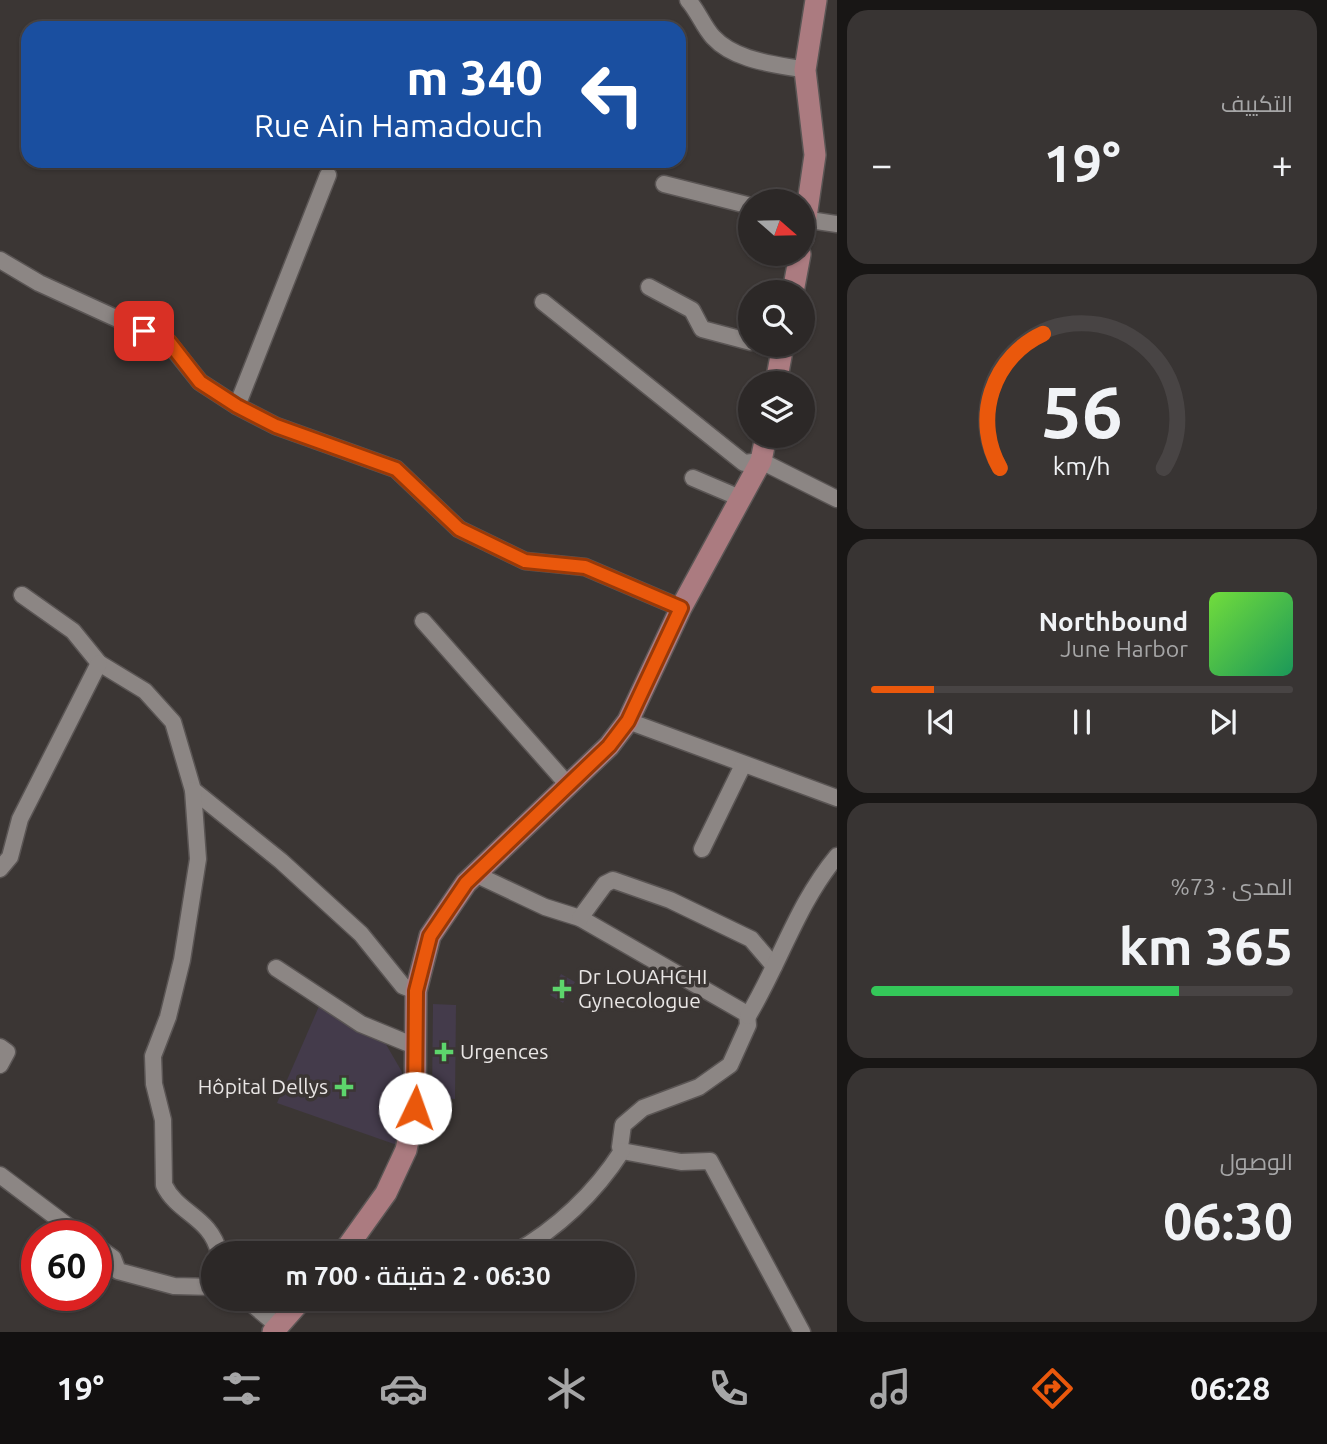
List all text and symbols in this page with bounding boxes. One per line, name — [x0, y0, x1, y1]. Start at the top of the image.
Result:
text: 340 m — [406, 49, 543, 104]
icon: left — [567, 49, 658, 140]
text: التكييف — [1221, 91, 1293, 116]
text: Rue Ain Hamadouch — [254, 107, 543, 143]
text: 19° — [1043, 134, 1121, 192]
text: − — [871, 143, 892, 185]
text: + — [1272, 143, 1293, 185]
north arrow — [738, 189, 816, 266]
map controls — [738, 189, 815, 448]
button: search — [738, 280, 815, 357]
pin — [114, 301, 174, 361]
icon: arrive — [125, 312, 163, 350]
text: 56 — [1041, 370, 1123, 452]
button: layers — [738, 371, 815, 448]
text: km/h — [1053, 451, 1111, 479]
text: Northbound — [1039, 607, 1188, 636]
text: June Harbor — [1060, 636, 1188, 661]
icon: previous — [922, 703, 960, 741]
icon: pause — [1063, 703, 1101, 741]
icon: next — [1204, 703, 1242, 741]
text: المدى · 73% — [1171, 874, 1293, 899]
text: 365 km — [1119, 917, 1293, 975]
place label: Dr LOUAHCHI Gynecologue — [578, 964, 707, 1012]
marker: Dr LOUAHCHI Gynecologue — [552, 979, 572, 999]
place label: Urgences — [460, 1039, 548, 1063]
marker: Urgences — [434, 1042, 454, 1062]
position arrow — [378, 1071, 452, 1145]
place label: Hôpital Dellys — [198, 1074, 328, 1098]
marker: Hôpital Dellys — [334, 1077, 354, 1097]
text: الوصول — [1220, 1149, 1293, 1174]
text: 06:30 — [1163, 1192, 1293, 1250]
speed limit sign: 60 — [21, 1220, 112, 1311]
text: 06:30 · 2 دقيقة · 700 m — [285, 1261, 551, 1290]
icon: filters — [217, 1364, 266, 1413]
icon: car — [379, 1364, 428, 1413]
icon: climate — [542, 1364, 591, 1413]
icon: phone — [704, 1364, 753, 1413]
icon: music — [866, 1364, 915, 1413]
icon: directions — [1028, 1364, 1077, 1413]
text: 19° — [57, 1370, 104, 1406]
text: 06:28 — [1190, 1370, 1270, 1406]

